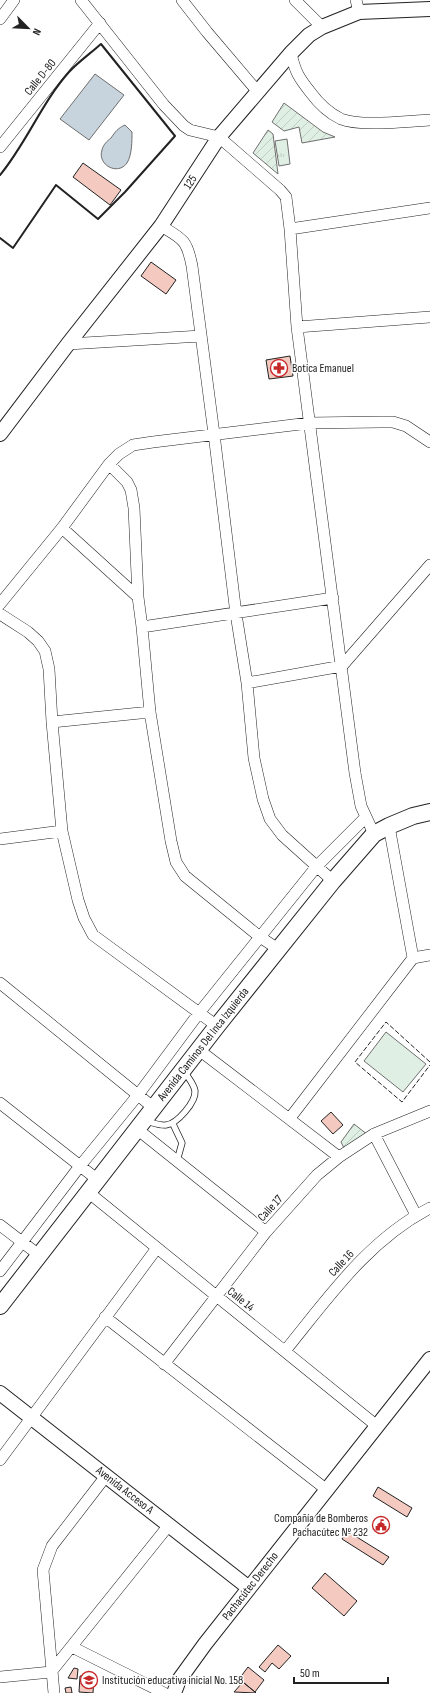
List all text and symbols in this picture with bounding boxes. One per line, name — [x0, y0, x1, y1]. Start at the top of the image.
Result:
north arrow — [8, 8, 48, 48]
text: N — [29, 27, 44, 37]
street label: Calle D-80 — [21, 56, 60, 99]
street label: 125 — [180, 172, 201, 192]
pharmacy icon: Botica Emanuel — [269, 358, 289, 378]
place label: Botica Emanuel — [292, 361, 354, 376]
street label: Avenida Caminos Del Inca Izquierda — [154, 984, 253, 1105]
street label: Calle 17 — [255, 1192, 286, 1225]
street label: Calle 16 — [325, 1247, 357, 1280]
street label: Calle 14 — [224, 1284, 257, 1315]
street label: Avenida Acceso A — [92, 1463, 157, 1518]
place label: Compañía de Bomberos Pachacútec Nº 232 — [274, 1511, 368, 1540]
public building icon: Compañía de Bomberos Pachacútec Nº 232 — [371, 1515, 391, 1535]
street label: Pachacútec Derecho — [219, 1549, 282, 1624]
scale bar — [294, 1659, 388, 1685]
text: 50 m — [300, 1666, 320, 1681]
school or university icon: Institución educativa inicial No. 158 — [79, 1670, 99, 1690]
place label: Institución educativa inicial No. 158 — [102, 1673, 243, 1688]

